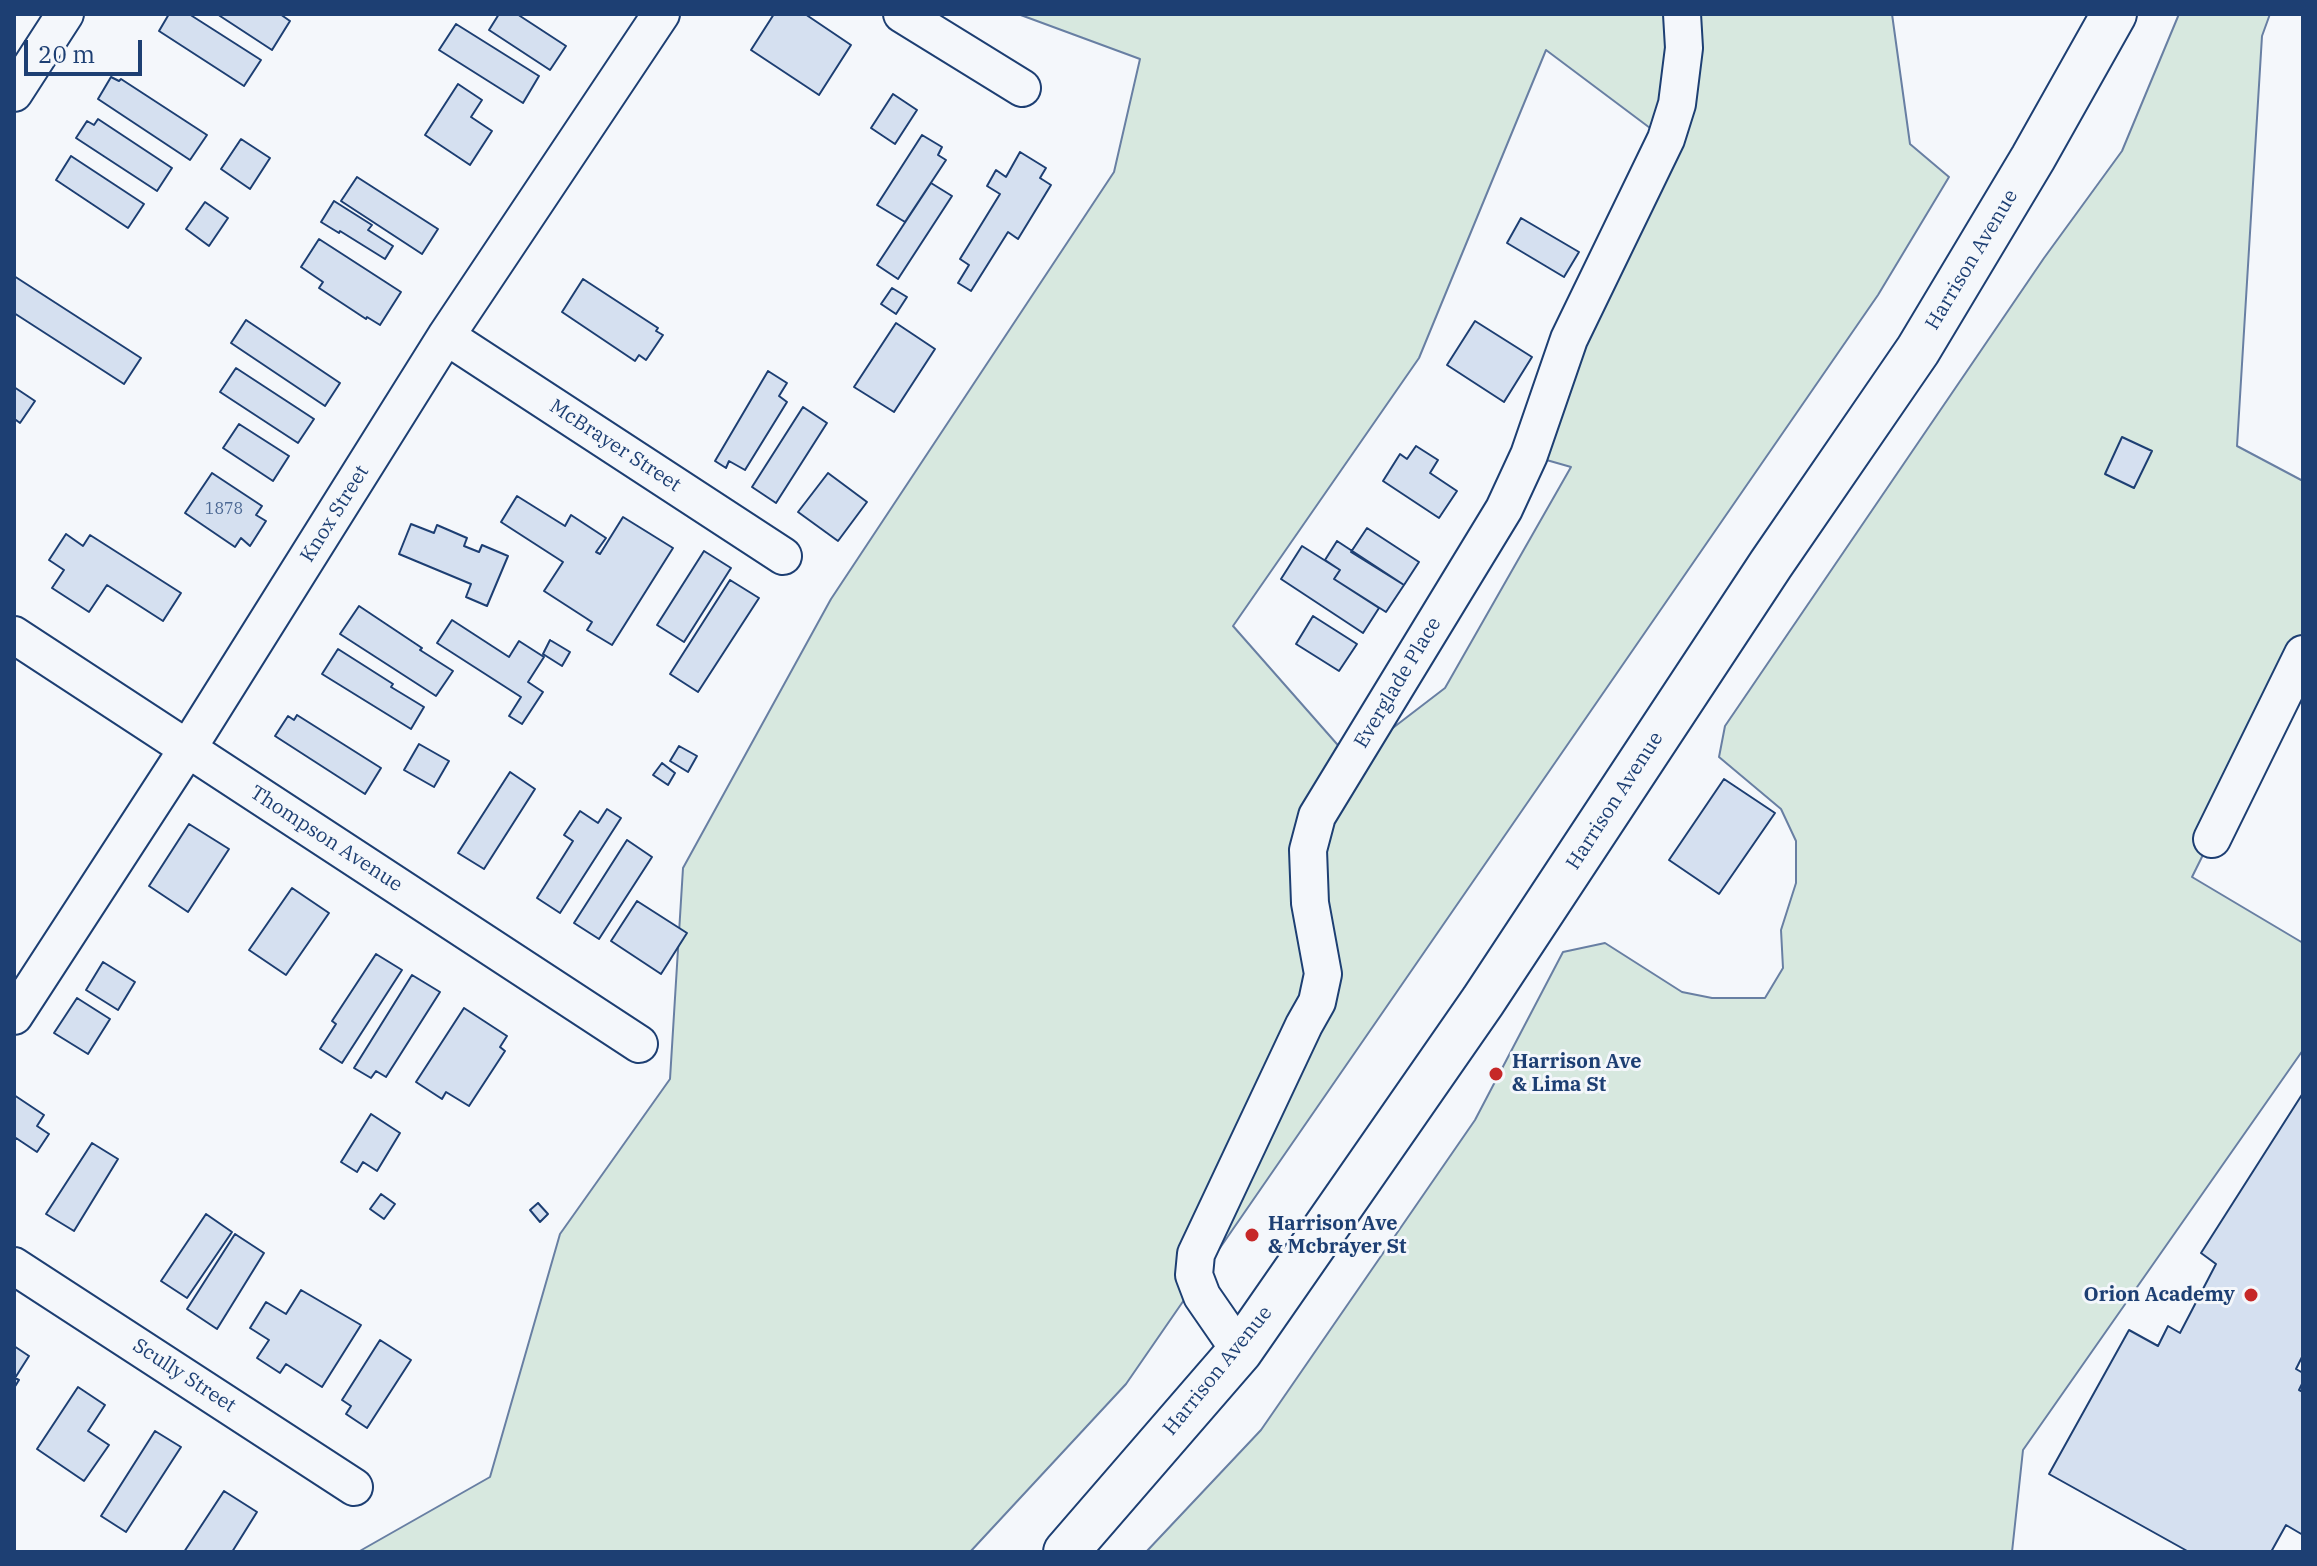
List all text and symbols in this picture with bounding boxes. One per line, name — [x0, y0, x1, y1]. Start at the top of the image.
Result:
scale bar — [28, 24, 146, 74]
text: 20 m — [38, 38, 95, 70]
street label: Harrison Avenue — [1921, 185, 2023, 335]
street label: McBrayer Street — [545, 395, 685, 497]
street label: Knox Street — [296, 461, 374, 567]
house number: 1878 — [205, 499, 243, 519]
street label: Everglade Place — [1350, 613, 1446, 753]
street label: Harrison Avenue — [1562, 728, 1668, 874]
street label: Thompson Avenue — [245, 781, 407, 897]
place label: Harrison Ave & Lima St — [1512, 1050, 1641, 1097]
marker: Harrison Ave & Lima St — [1487, 1065, 1505, 1083]
place label: Harrison Ave & Mcbrayer St — [1268, 1212, 1407, 1259]
marker: Harrison Ave & Mcbrayer St — [1243, 1226, 1261, 1244]
place label: Orion Academy — [2083, 1283, 2235, 1307]
marker: Orion Academy — [2242, 1286, 2260, 1304]
street label: Harrison Avenue — [1159, 1301, 1277, 1441]
street label: Scully Street — [128, 1334, 240, 1418]

